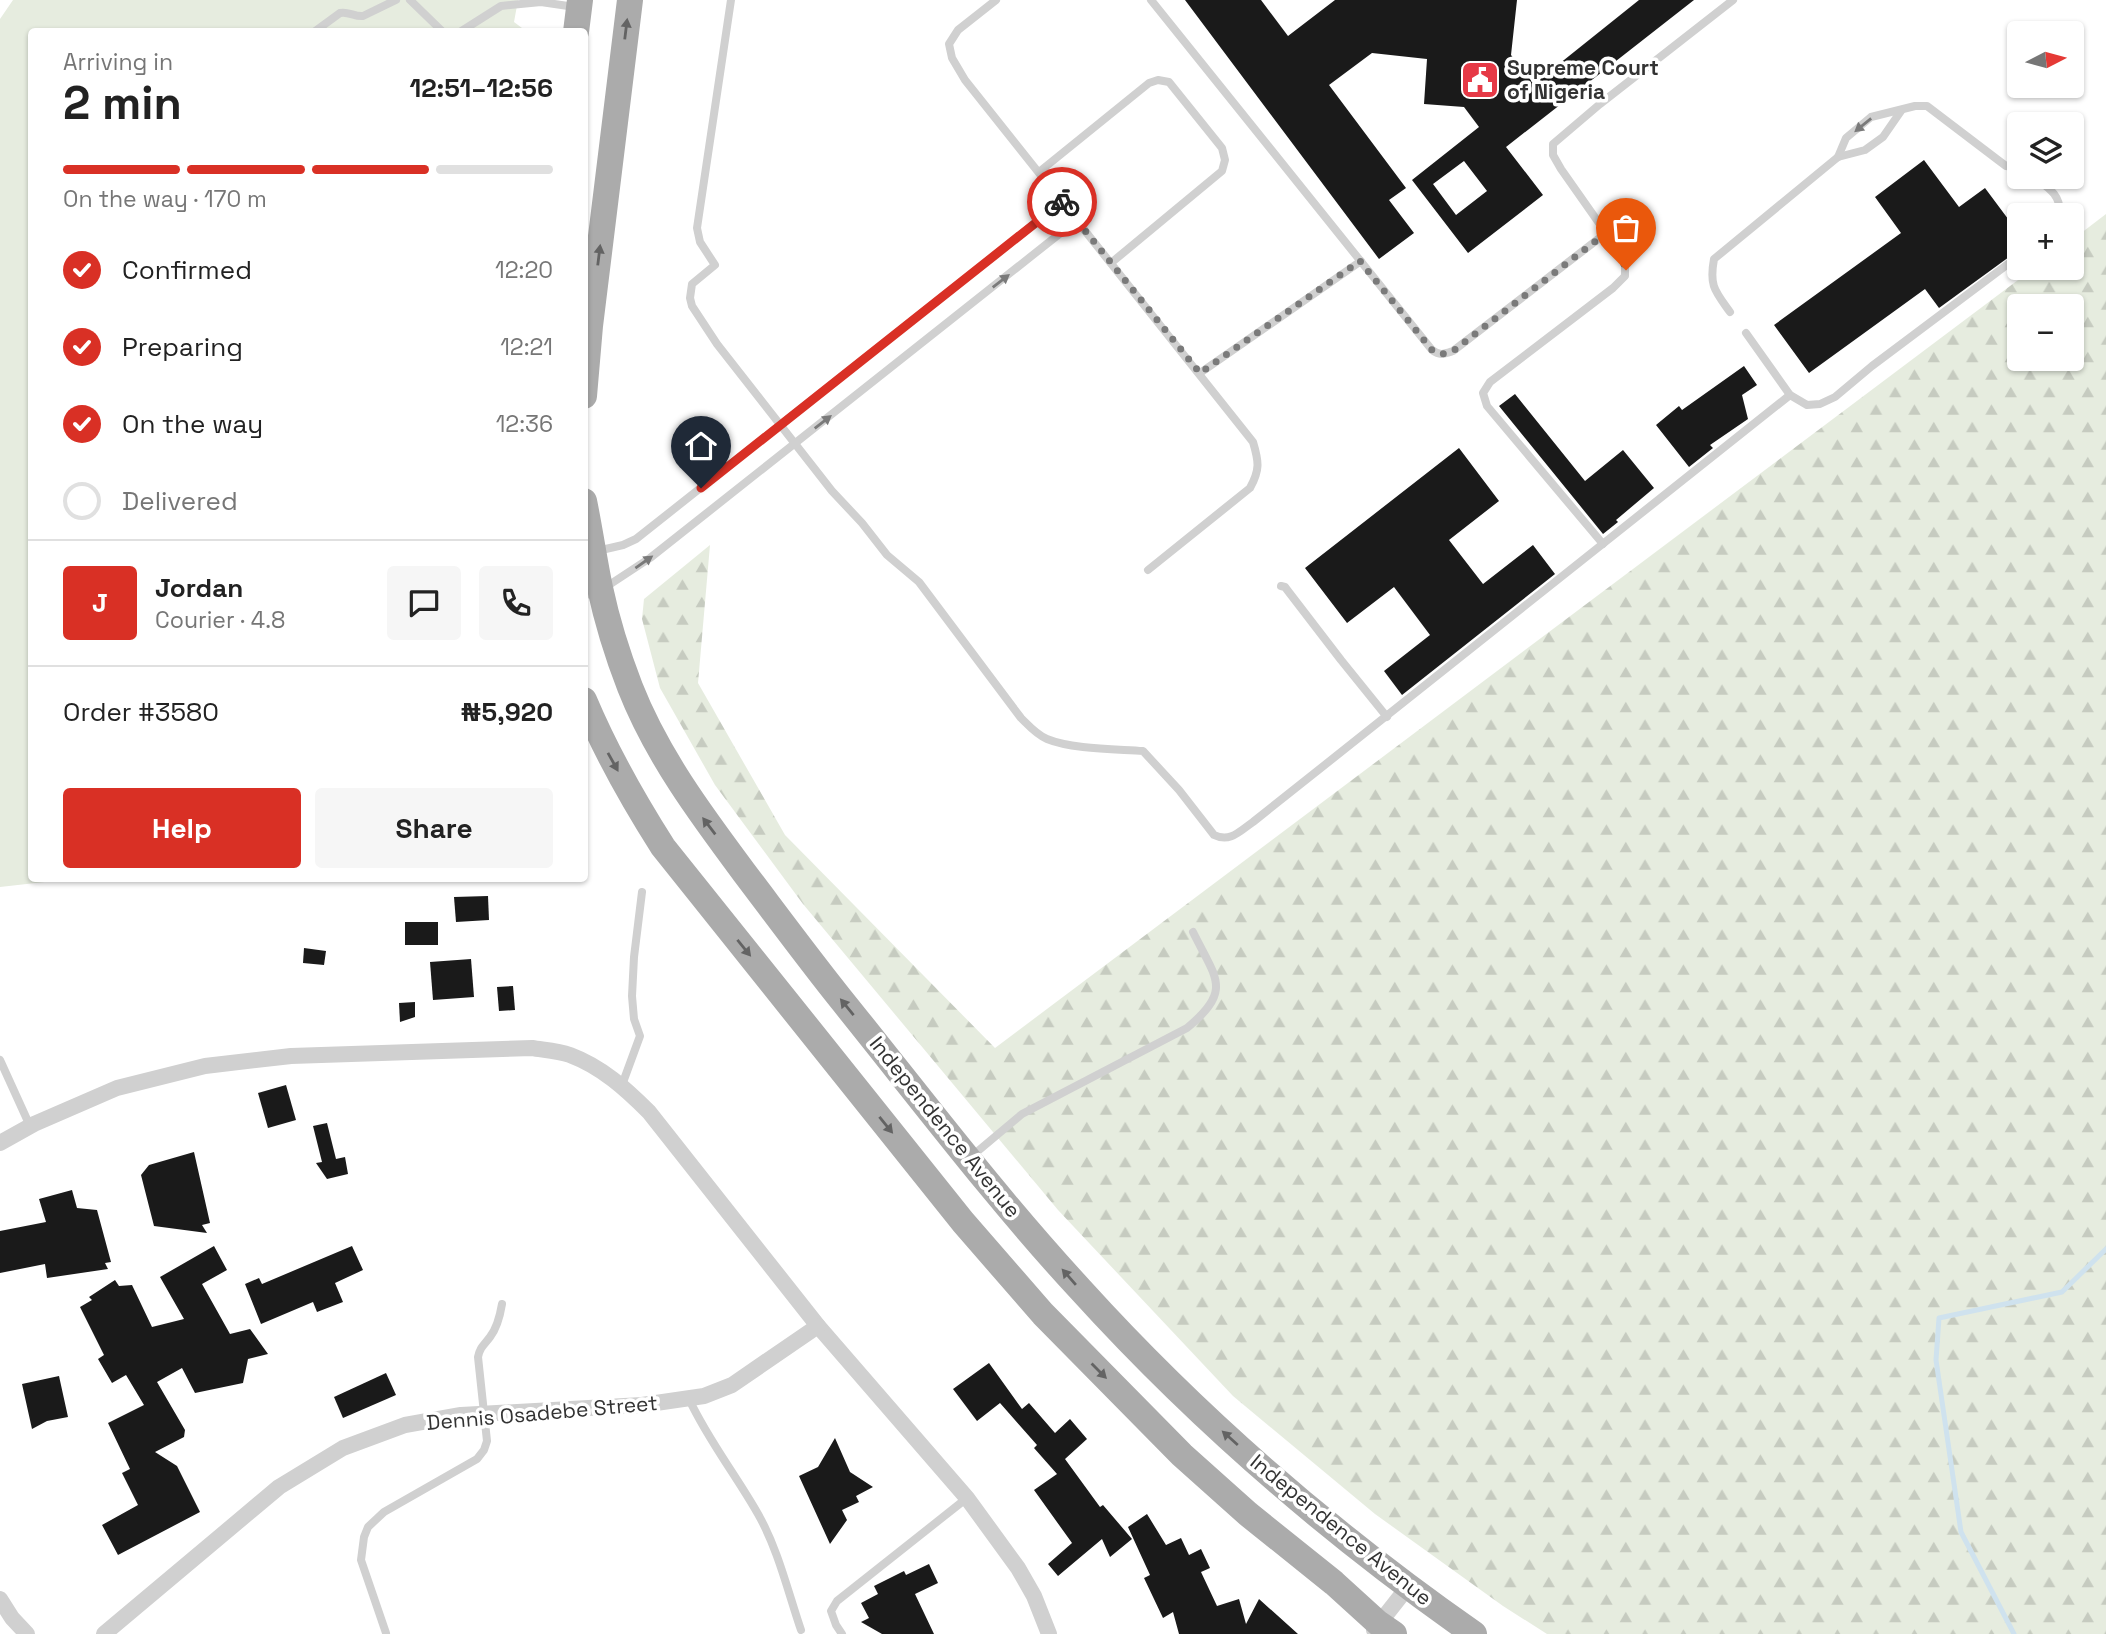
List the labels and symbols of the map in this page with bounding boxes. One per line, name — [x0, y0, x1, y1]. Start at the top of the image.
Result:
one-way arrow — [621, 18, 632, 40]
north arrow — [2007, 21, 2084, 98]
place label: Supreme Court of Nigeria — [1507, 54, 1659, 105]
public building icon: Supreme Court of Nigeria — [1459, 59, 1501, 101]
one-way arrow — [1854, 117, 1872, 132]
courier — [1027, 167, 1097, 237]
pin — [1596, 198, 1656, 270]
one-way arrow — [594, 243, 605, 265]
one-way arrow — [992, 273, 1010, 288]
pin — [671, 416, 731, 488]
one-way arrow — [814, 416, 832, 430]
one-way arrow — [635, 555, 653, 569]
one-way arrow — [607, 752, 619, 772]
one-way arrow — [702, 817, 716, 835]
one-way arrow — [736, 938, 751, 956]
one-way arrow — [840, 998, 855, 1015]
street label: Independence Avenue — [864, 1030, 1027, 1223]
one-way arrow — [878, 1117, 893, 1134]
one-way arrow — [1061, 1268, 1077, 1286]
one-way arrow — [1091, 1363, 1107, 1379]
street label: Dennis Osadebe Street — [425, 1389, 659, 1436]
one-way arrow — [1222, 1430, 1239, 1446]
street label: Independence Avenue — [1245, 1448, 1438, 1611]

